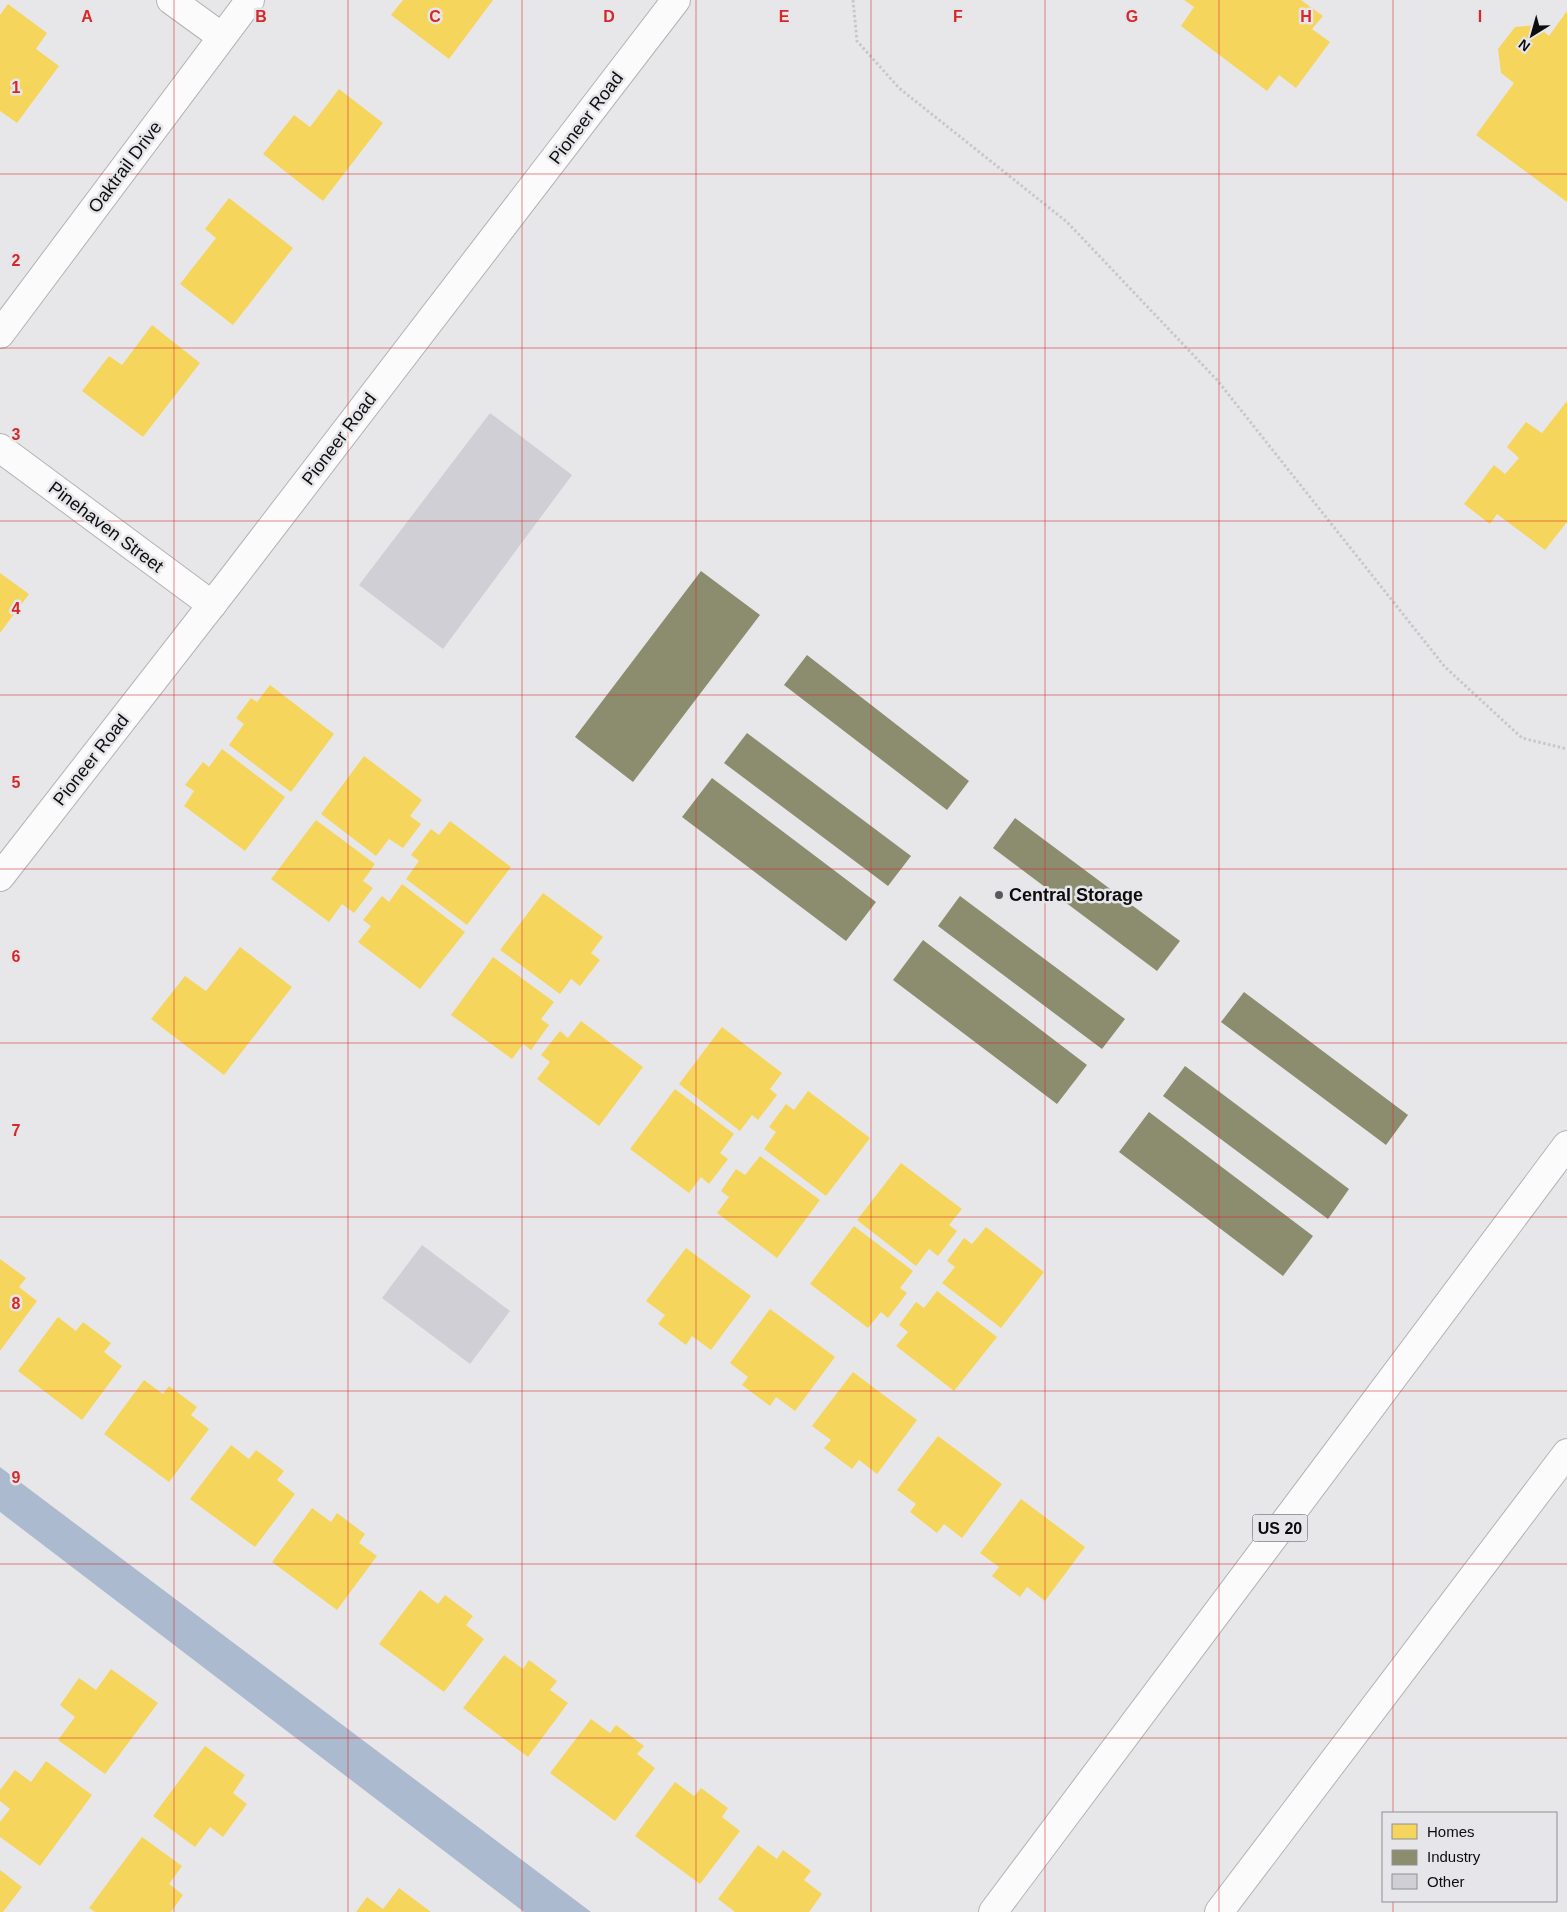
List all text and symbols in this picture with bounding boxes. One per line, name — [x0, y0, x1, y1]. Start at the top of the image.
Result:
text: A — [81, 8, 93, 25]
text: B — [255, 8, 267, 25]
text: C — [429, 8, 441, 25]
text: D — [603, 8, 615, 25]
text: E — [779, 8, 790, 25]
text: F — [953, 8, 963, 25]
text: G — [1126, 8, 1138, 25]
text: H — [1300, 8, 1312, 25]
text: I — [1478, 8, 1482, 25]
north arrow — [1507, 10, 1557, 60]
text: N — [1515, 36, 1533, 55]
street label: Pioneer Road — [545, 68, 627, 168]
text: 1 — [12, 79, 21, 96]
street label: Oaktrail Drive — [84, 117, 166, 217]
text: 2 — [12, 252, 21, 269]
street label: Pioneer Road — [298, 389, 380, 489]
text: 3 — [12, 426, 21, 443]
street label: Pinehaven Street — [45, 477, 167, 577]
text: 4 — [12, 600, 21, 617]
street label: Pioneer Road — [49, 710, 133, 810]
text: 5 — [12, 774, 21, 791]
place label: Central Storage — [1009, 885, 1143, 905]
marker: Central Storage — [993, 889, 1005, 901]
text: 6 — [12, 948, 21, 965]
text: 7 — [12, 1122, 21, 1139]
text: 8 — [12, 1295, 21, 1312]
text: 9 — [12, 1469, 21, 1486]
road number: US 20 — [1252, 1515, 1308, 1542]
legend — [1382, 1812, 1557, 1902]
text: Homes — [1427, 1823, 1475, 1840]
text: Industry — [1427, 1848, 1481, 1865]
text: Other — [1427, 1873, 1465, 1890]

